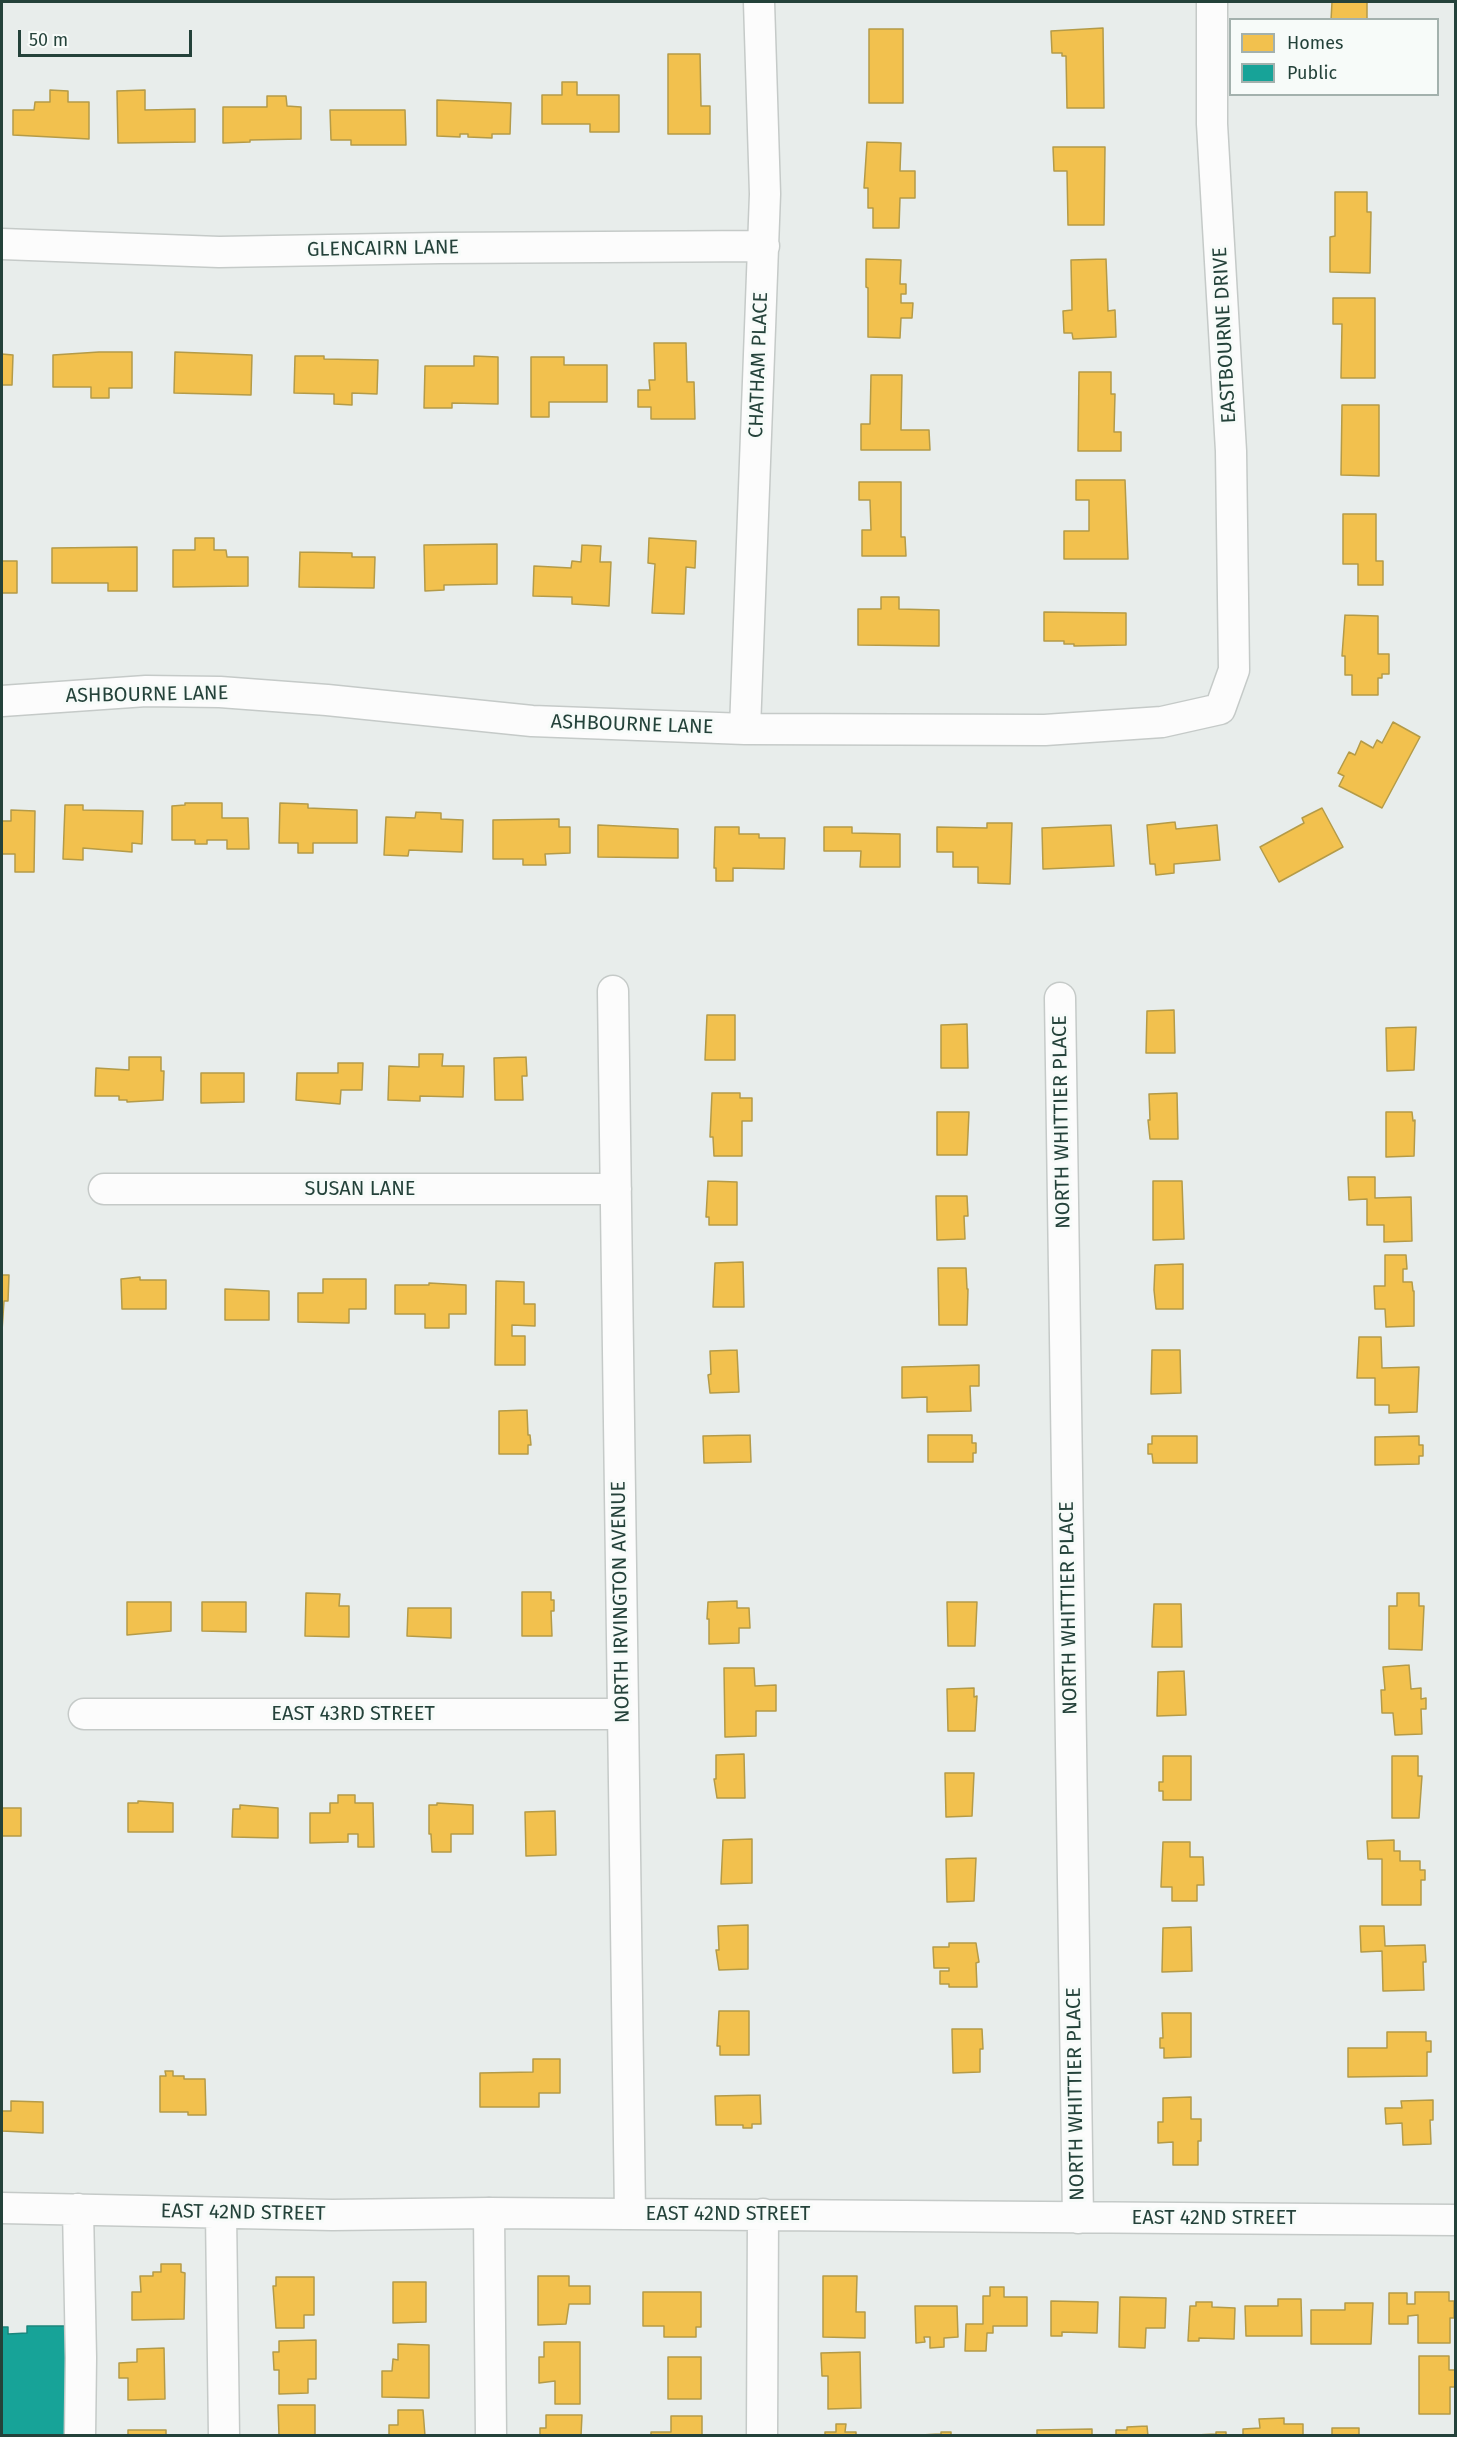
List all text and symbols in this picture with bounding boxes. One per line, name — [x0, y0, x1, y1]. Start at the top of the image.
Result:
scale bar — [21, 18, 195, 56]
legend — [1229, 18, 1439, 96]
text: 50 m — [29, 29, 68, 51]
text: Homes — [1287, 32, 1343, 54]
text: Public — [1287, 62, 1337, 84]
street label: GLENCAIRN LANE — [307, 236, 459, 262]
street label: EASTBOURNE DRIVE — [1208, 246, 1242, 424]
street label: CHATHAM PLACE — [744, 291, 774, 439]
street label: ASHBOURNE LANE — [65, 682, 229, 708]
street label: ASHBOURNE LANE — [550, 710, 714, 740]
street label: NORTH WHITTIER PLACE — [1048, 1015, 1076, 1229]
street label: SUSAN LANE — [305, 1177, 415, 1201]
street label: NORTH IRVINGTON AVENUE — [607, 1481, 635, 1723]
street label: NORTH WHITTIER PLACE — [1055, 1501, 1083, 1715]
street label: EAST 43RD STREET — [271, 1702, 435, 1726]
street label: NORTH WHITTIER PLACE — [1062, 1987, 1090, 2201]
street label: EAST 42ND STREET — [160, 2200, 326, 2226]
street label: EAST 42ND STREET — [646, 2202, 810, 2226]
street label: EAST 42ND STREET — [1132, 2206, 1296, 2230]

